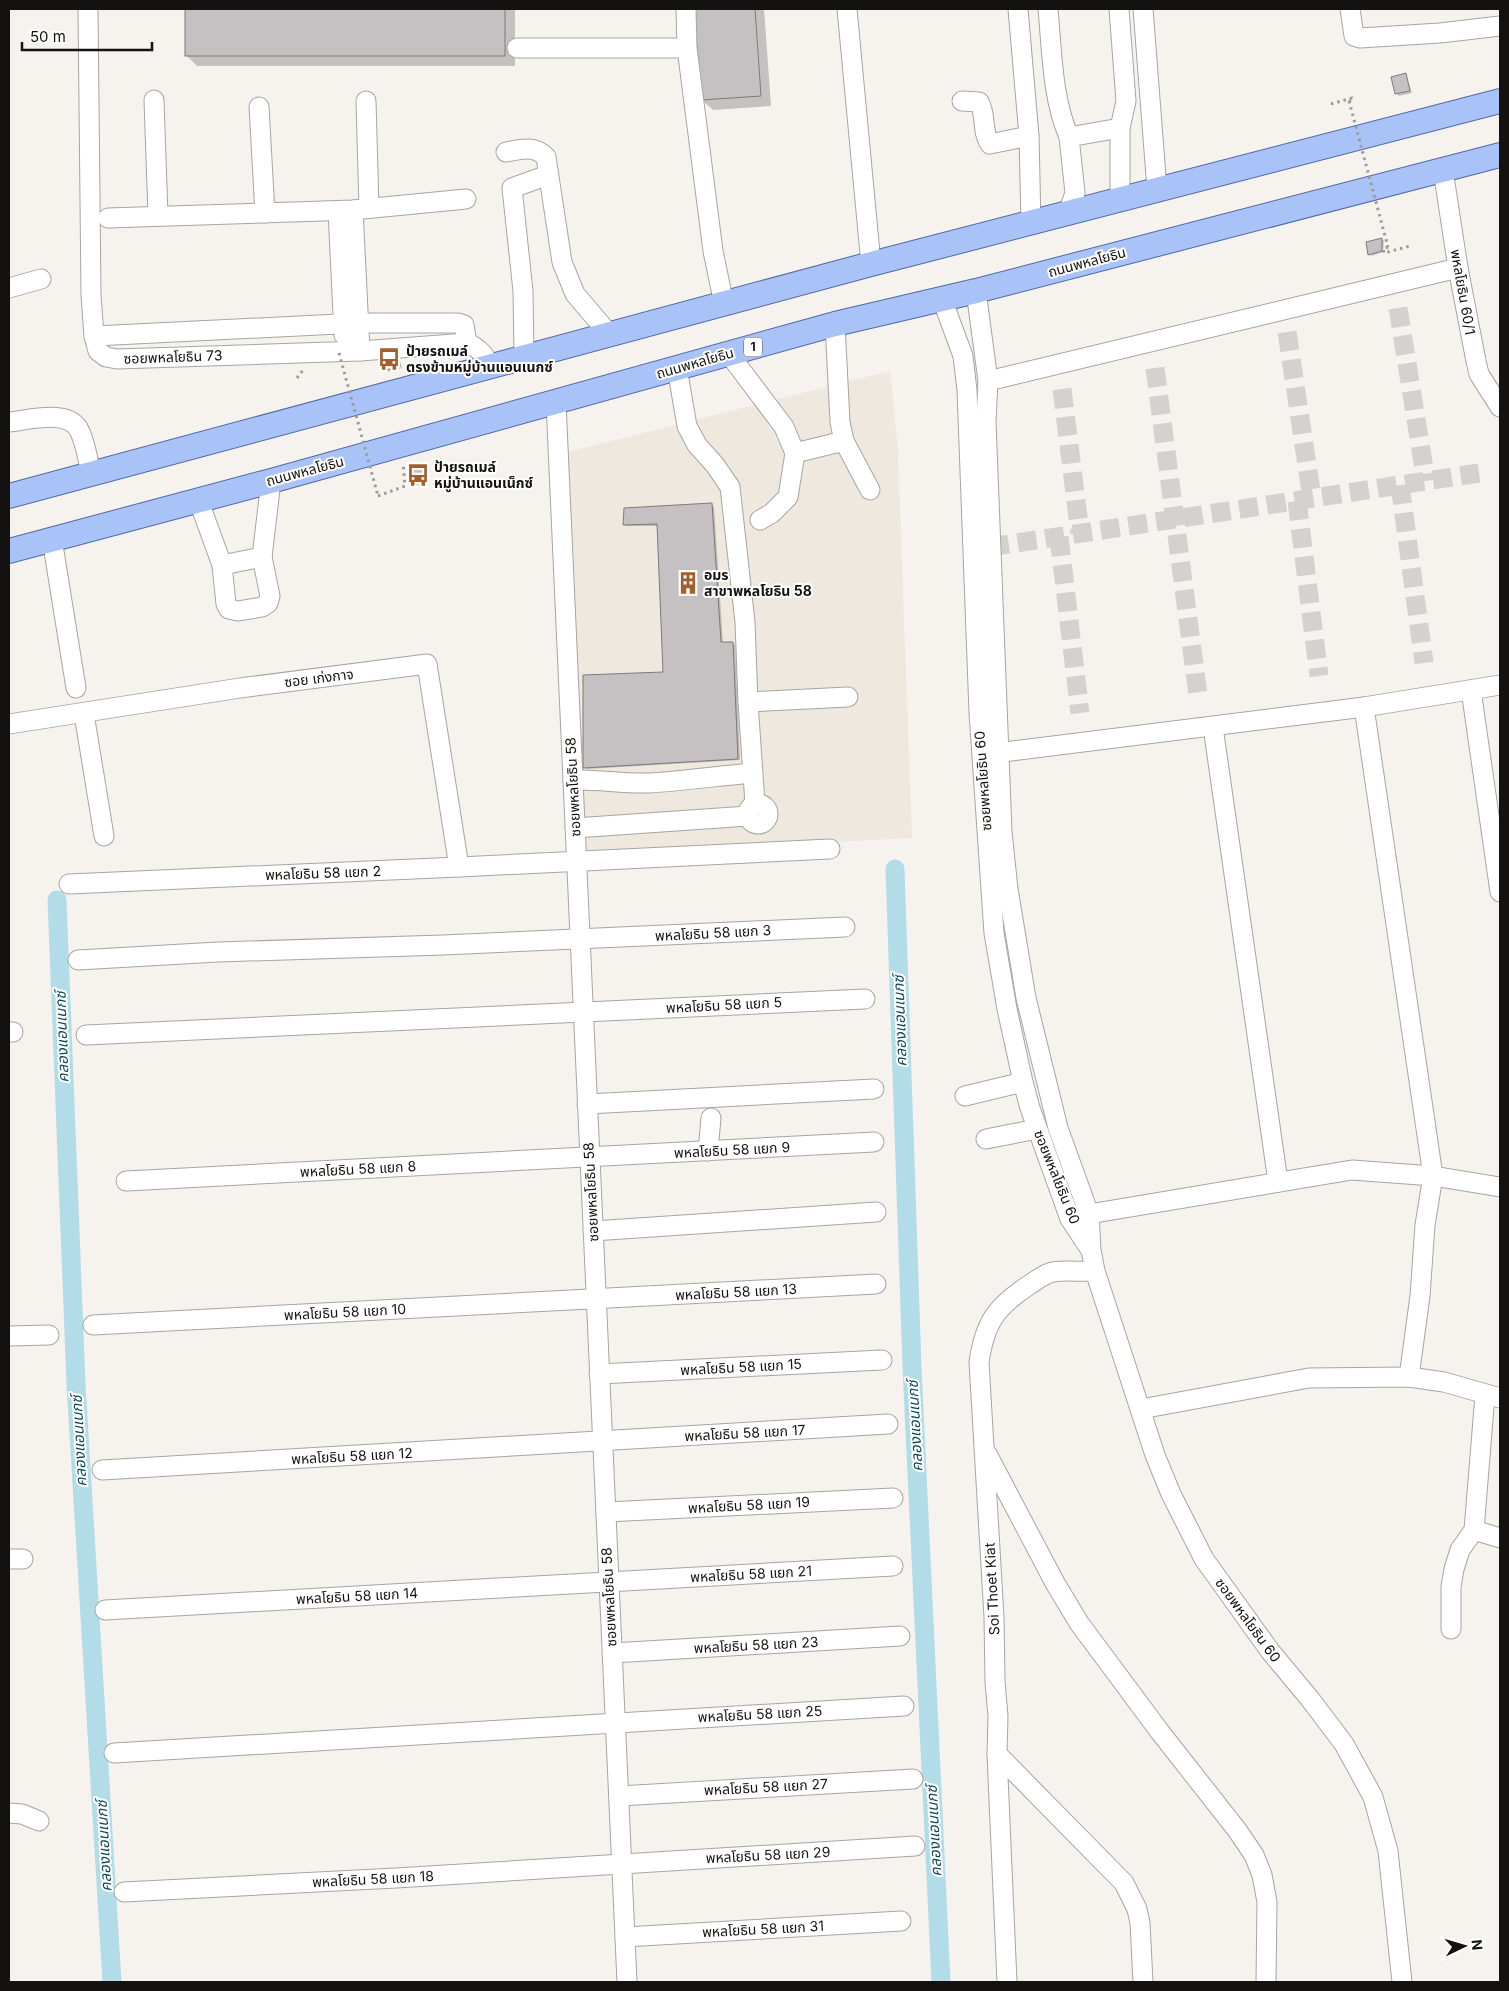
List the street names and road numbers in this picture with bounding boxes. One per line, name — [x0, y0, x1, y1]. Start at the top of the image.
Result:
street label: ถนนพหลโยธิน — [1046, 243, 1128, 280]
street label: พหลโยธิน 60/1 — [1448, 248, 1479, 336]
road number: 1 — [744, 338, 762, 357]
street label: ถนนพหลโยธิน — [654, 343, 736, 382]
street label: ซอยพหลโยธิน 73 — [123, 346, 223, 367]
street label: ถนนพหลโยธิน — [264, 452, 346, 489]
street label: ซอย เก่งกาจ — [283, 665, 355, 690]
street label: ซอยพหลโยธิน 60 — [971, 731, 994, 831]
street label: ซอยพหลโยธิน 58 — [561, 737, 584, 837]
street label: พหลโยธิน 58 แยก 2 — [265, 862, 381, 883]
street label: พหลโยธิน 58 แยก 3 — [654, 921, 771, 944]
street label: พหลโยธิน 58 แยก 5 — [666, 993, 782, 1016]
street label: ซอยพหลโยธิน 60 — [1031, 1127, 1084, 1226]
street label: พหลโยธิน 58 แยก 9 — [673, 1138, 790, 1161]
street label: ซอยพหลโยธิน 58 — [579, 1142, 602, 1242]
street label: พหลโยธิน 58 แยก 8 — [299, 1157, 416, 1180]
street label: พหลโยธิน 58 แยก 13 — [675, 1280, 797, 1303]
street label: พหลโยธิน 58 แยก 10 — [284, 1300, 406, 1323]
street label: พหลโยธิน 58 แยก 15 — [680, 1355, 802, 1378]
street label: พหลโยธิน 58 แยก 17 — [684, 1421, 806, 1444]
street label: พหลโยธิน 58 แยก 12 — [291, 1444, 413, 1467]
street label: พหลโยธิน 58 แยก 19 — [688, 1493, 810, 1516]
street label: Soi Thoet Kiat — [981, 1542, 1002, 1636]
street label: ซอยพหลโยธิน 58 — [597, 1547, 620, 1647]
street label: พหลโยธิน 58 แยก 21 — [690, 1562, 812, 1585]
street label: ซอยพหลโยธิน 60 — [1212, 1574, 1285, 1665]
street label: พหลโยธิน 58 แยก 14 — [295, 1584, 418, 1607]
street label: พหลโยธิน 58 แยก 23 — [693, 1633, 819, 1656]
street label: พหลโยธิน 58 แยก 25 — [697, 1702, 823, 1725]
street label: พหลโยธิน 58 แยก 27 — [704, 1775, 828, 1798]
street label: พหลโยธิน 58 แยก 29 — [705, 1843, 831, 1866]
street label: พหลโยธิน 58 แยก 18 — [312, 1867, 434, 1890]
street label: พหลโยธิน 58 แยก 31 — [702, 1917, 824, 1940]

